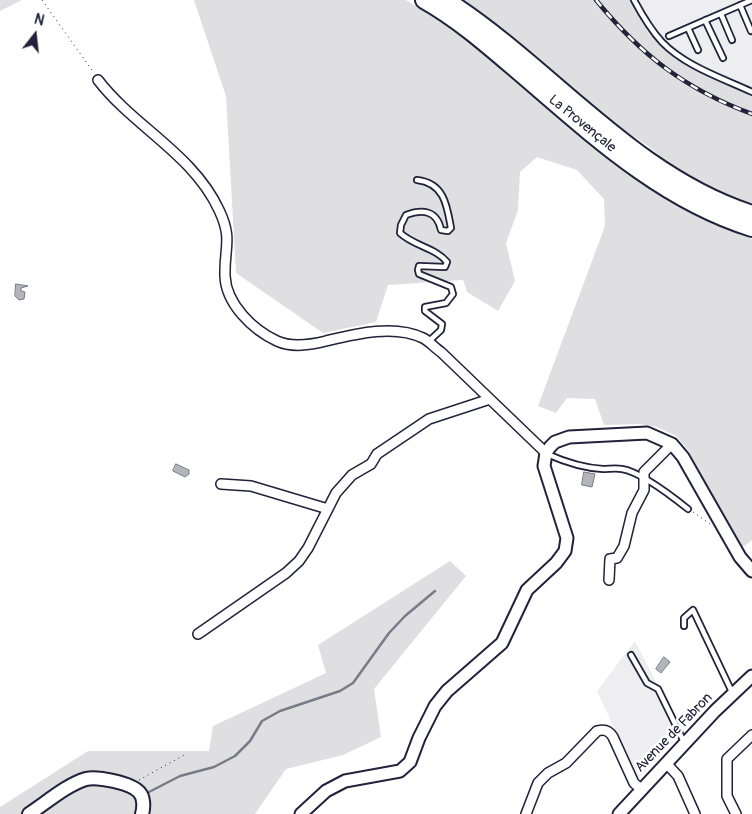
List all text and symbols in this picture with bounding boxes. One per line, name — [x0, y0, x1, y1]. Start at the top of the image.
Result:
north arrow — [10, 10, 60, 60]
text: N — [32, 11, 46, 30]
street label: La Provençale — [545, 92, 619, 156]
street label: Avenue de Fabron — [632, 690, 716, 776]

